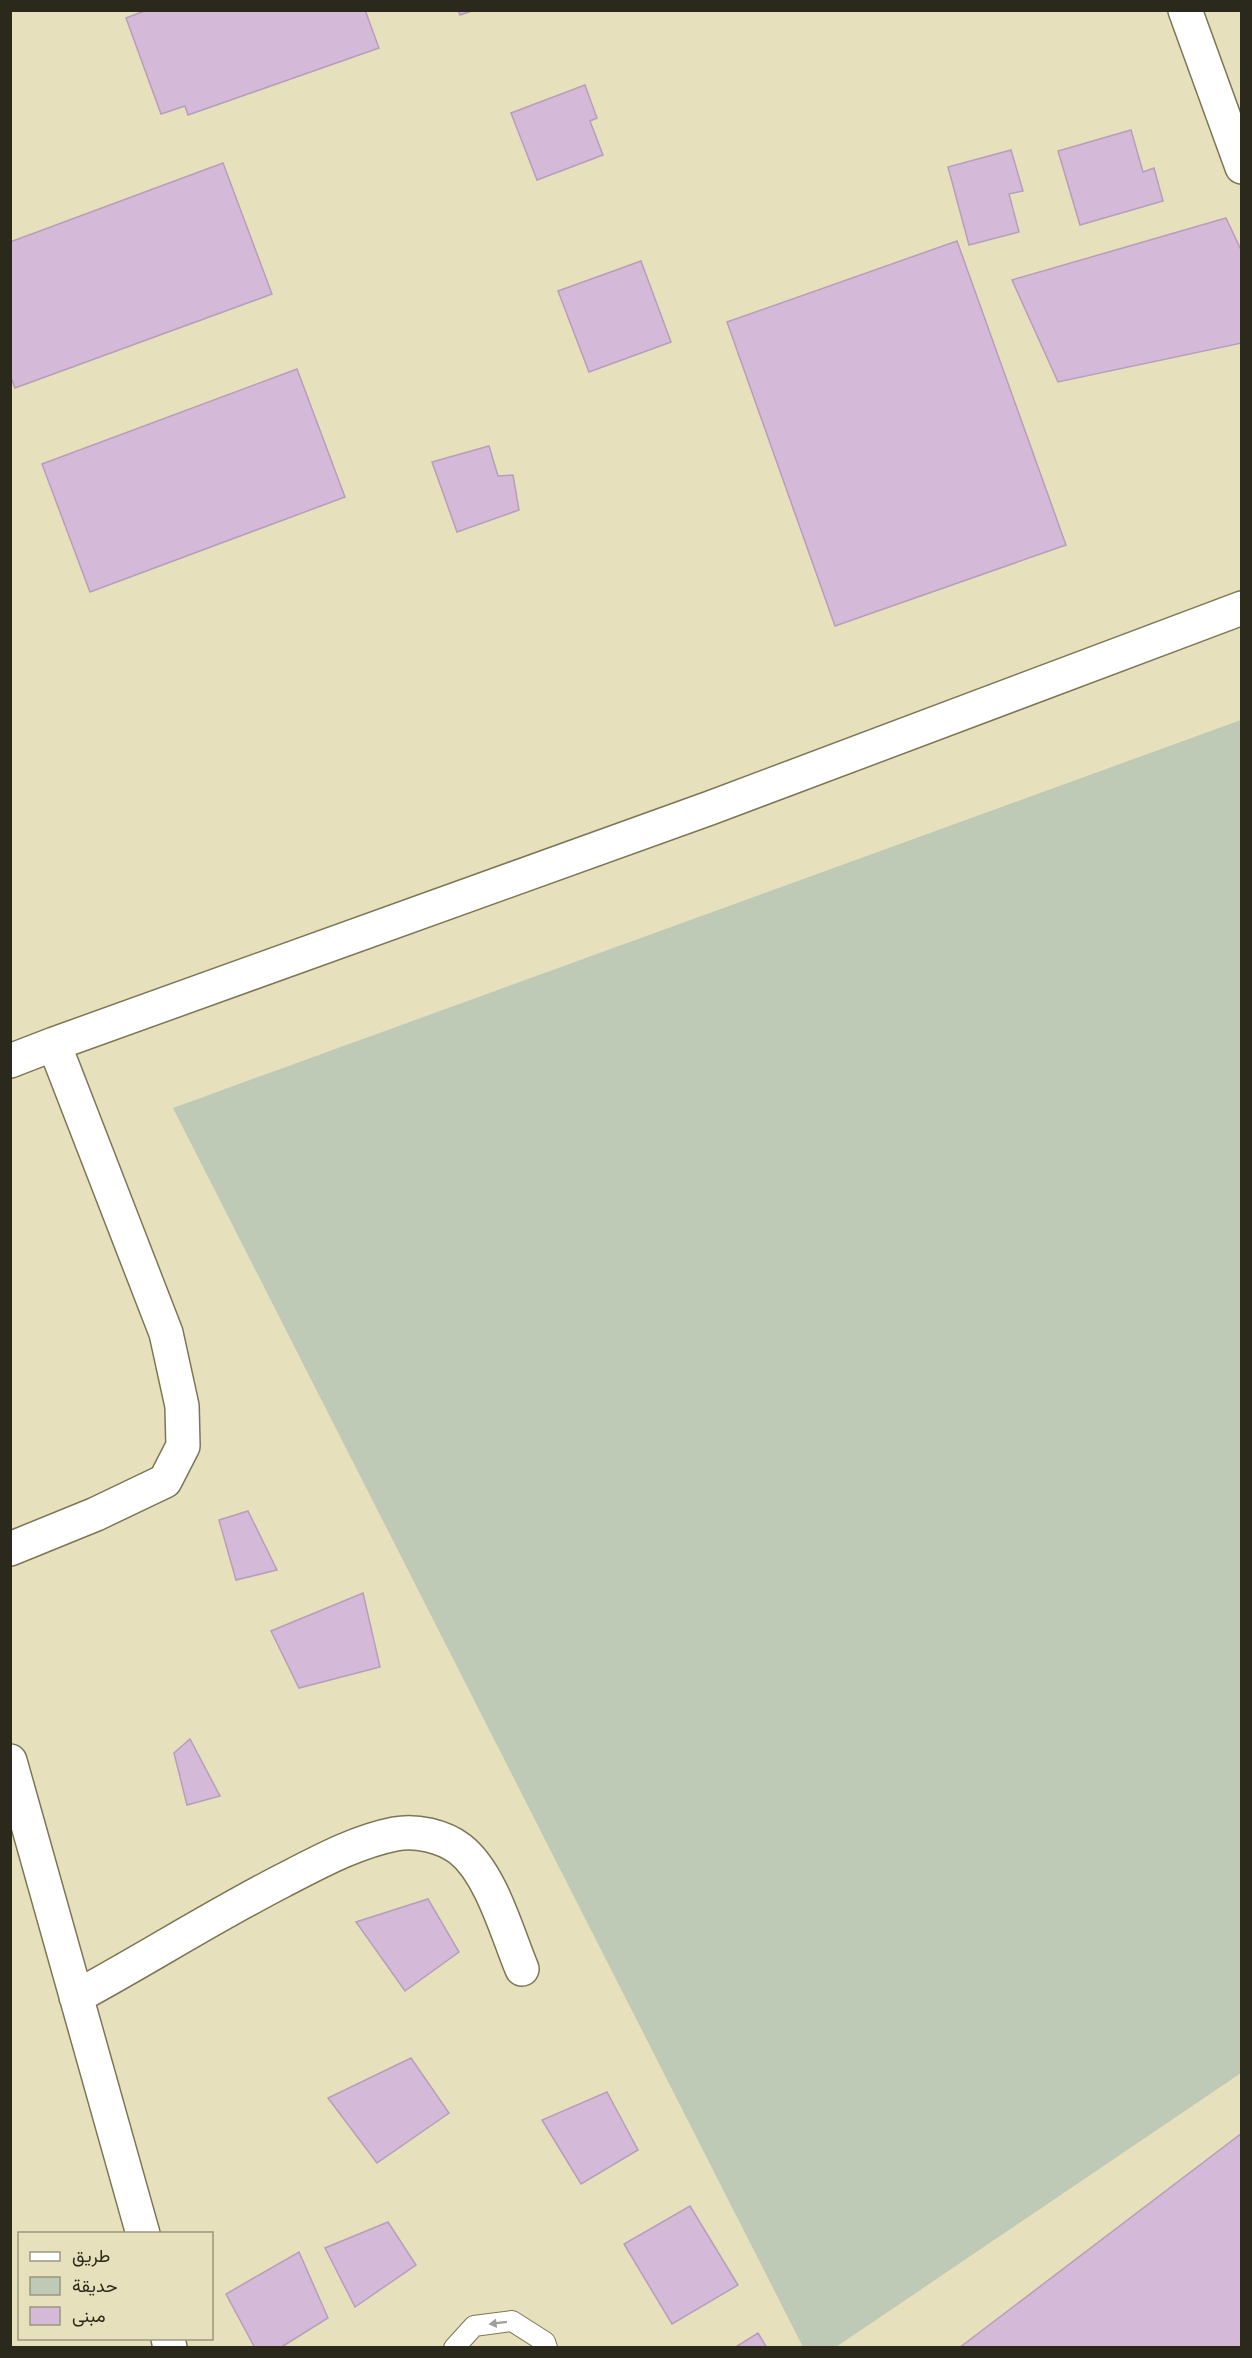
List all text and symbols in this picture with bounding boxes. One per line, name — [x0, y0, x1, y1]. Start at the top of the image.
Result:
legend — [18, 2232, 213, 2340]
text: طريق — [72, 2244, 110, 2268]
text: حديقة — [72, 2274, 118, 2298]
text: مبنى — [72, 2304, 106, 2328]
one-way arrow — [488, 2318, 507, 2328]

